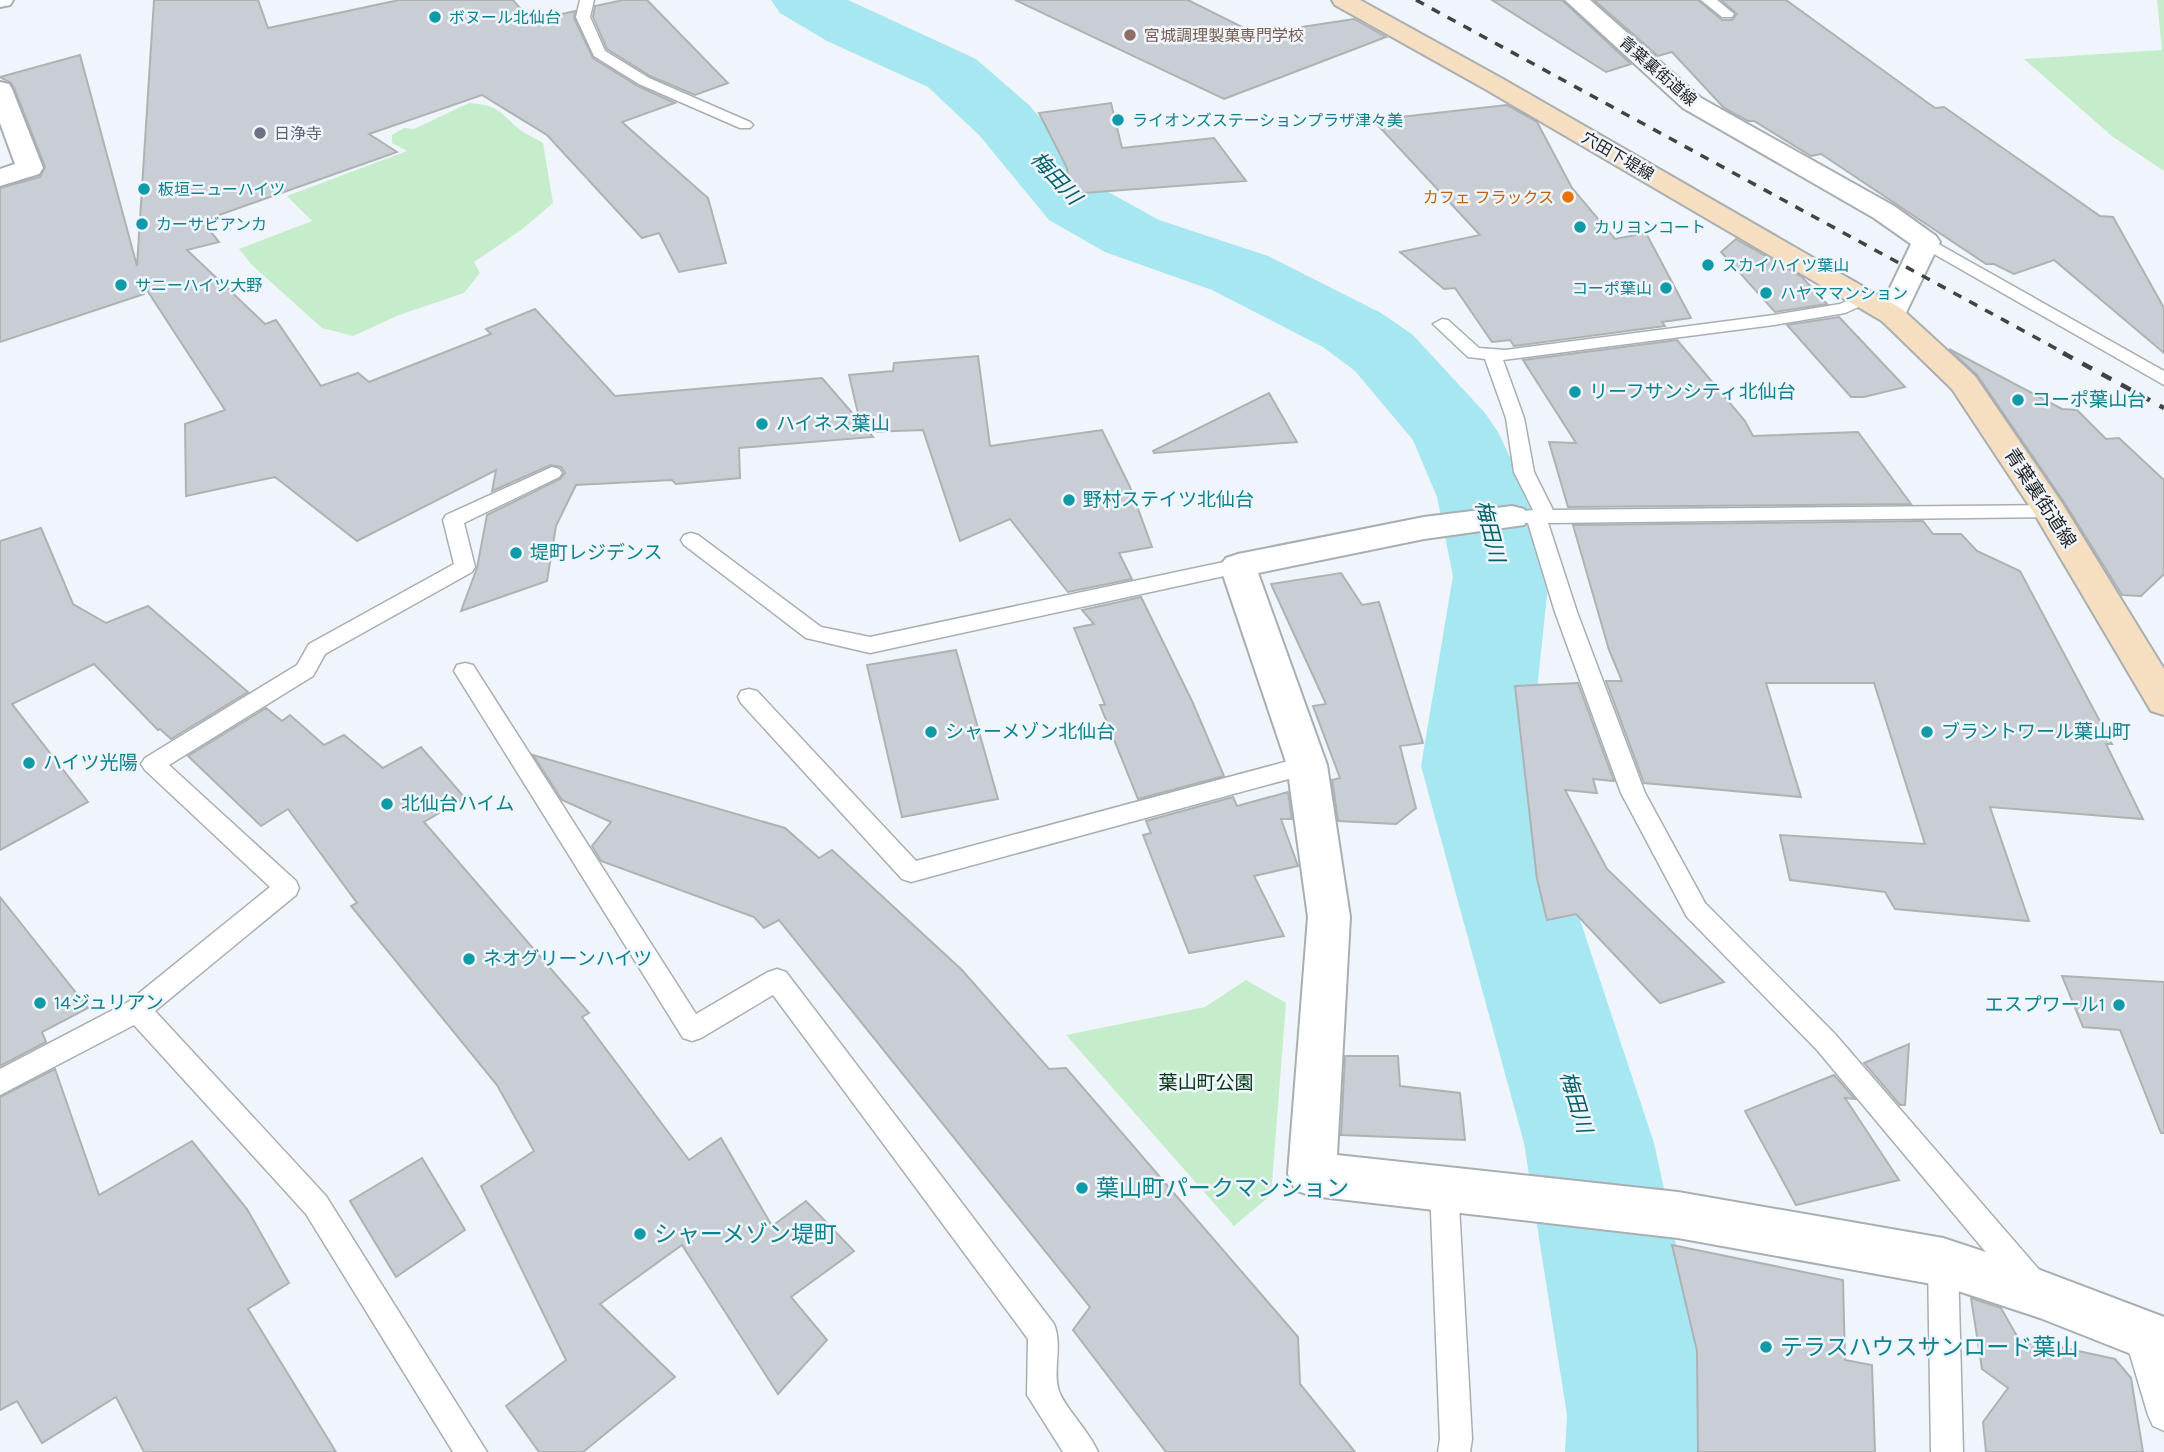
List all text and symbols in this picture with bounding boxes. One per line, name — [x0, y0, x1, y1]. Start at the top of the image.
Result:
place label: ボヌール北仙台 — [449, 8, 561, 27]
marker: ボヌール北仙台 — [427, 9, 443, 25]
place label: 宮城調理製菓専門学校 — [1144, 26, 1304, 45]
marker: 宮城調理製菓専門学校 — [1122, 27, 1138, 43]
street label: 青葉裏街道線 — [1616, 32, 1700, 110]
place label: ライオンズステーションプラザ津々美 — [1132, 111, 1403, 130]
marker: ライオンズステーションプラザ津々美 — [1110, 112, 1126, 128]
place label: 日浄寺 — [274, 124, 322, 143]
marker: 日浄寺 — [252, 125, 268, 141]
street label: 穴田下堤線 — [1579, 128, 1657, 184]
water label: 梅田川 — [1026, 147, 1088, 211]
place label: 板垣ニューハイツ — [158, 180, 285, 199]
marker: 板垣ニューハイツ — [136, 181, 152, 197]
place label: カフェ フラックス — [1423, 188, 1554, 207]
marker: カフェ フラックス — [1560, 189, 1576, 205]
place label: カーサビアンカ — [156, 215, 267, 234]
marker: カーサビアンカ — [134, 216, 150, 232]
place label: カリヨンコート — [1594, 218, 1706, 237]
marker: カリヨンコート — [1572, 219, 1588, 235]
place label: スカイハイツ葉山 — [1722, 256, 1849, 275]
marker: スカイハイツ葉山 — [1700, 257, 1716, 273]
place label: サニーハイツ大野 — [135, 276, 262, 295]
marker: サニーハイツ大野 — [113, 277, 129, 293]
place label: コーポ葉山 — [1572, 279, 1652, 298]
marker: コーポ葉山 — [1658, 280, 1674, 296]
place label: ハヤママンション — [1780, 284, 1908, 303]
marker: ハヤママンション — [1758, 285, 1774, 301]
place label: リーフサンシティ北仙台 — [1589, 381, 1796, 403]
marker: リーフサンシティ北仙台 — [1567, 384, 1583, 400]
place label: コーポ葉山台 — [2032, 389, 2146, 411]
marker: コーポ葉山台 — [2010, 392, 2026, 408]
place label: ハイネス葉山 — [776, 413, 890, 435]
marker: ハイネス葉山 — [754, 416, 770, 432]
street label: 青葉裏街道線 — [2000, 444, 2080, 552]
place label: 野村ステイツ北仙台 — [1083, 489, 1254, 511]
marker: 野村ステイツ北仙台 — [1061, 492, 1077, 508]
water label: 梅田川 — [1471, 498, 1510, 566]
place label: 堤町レジデンス — [530, 542, 663, 564]
marker: 堤町レジデンス — [508, 545, 524, 561]
place label: シャーメゾン北仙台 — [945, 721, 1115, 743]
place label: ブラントワール葉山町 — [1941, 721, 2131, 743]
marker: シャーメゾン北仙台 — [923, 724, 939, 740]
marker: ブラントワール葉山町 — [1919, 724, 1935, 740]
place label: ハイツ光陽 — [43, 752, 138, 774]
marker: ハイツ光陽 — [21, 755, 37, 771]
place label: 北仙台ハイム — [401, 793, 514, 815]
marker: 北仙台ハイム — [379, 796, 395, 812]
place label: ネオグリーンハイツ — [483, 948, 652, 970]
marker: ネオグリーンハイツ — [461, 951, 477, 967]
place label: 14ジュリアン — [54, 992, 164, 1014]
place label: エスプワール1 — [1985, 994, 2105, 1016]
marker: 14ジュリアン — [32, 995, 48, 1011]
marker: エスプワール1 — [2111, 997, 2127, 1013]
water label: 梅田川 — [1555, 1068, 1597, 1138]
park label: 葉山町公園 — [1158, 1072, 1254, 1094]
place label: 葉山町パークマンション — [1096, 1175, 1349, 1202]
marker: 葉山町パークマンション — [1074, 1180, 1090, 1196]
place label: シャーメゾン堤町 — [654, 1221, 837, 1248]
marker: シャーメゾン堤町 — [632, 1226, 648, 1242]
place label: テラスハウスサンロード葉山 — [1780, 1334, 2079, 1361]
marker: テラスハウスサンロード葉山 — [1758, 1339, 1774, 1355]

